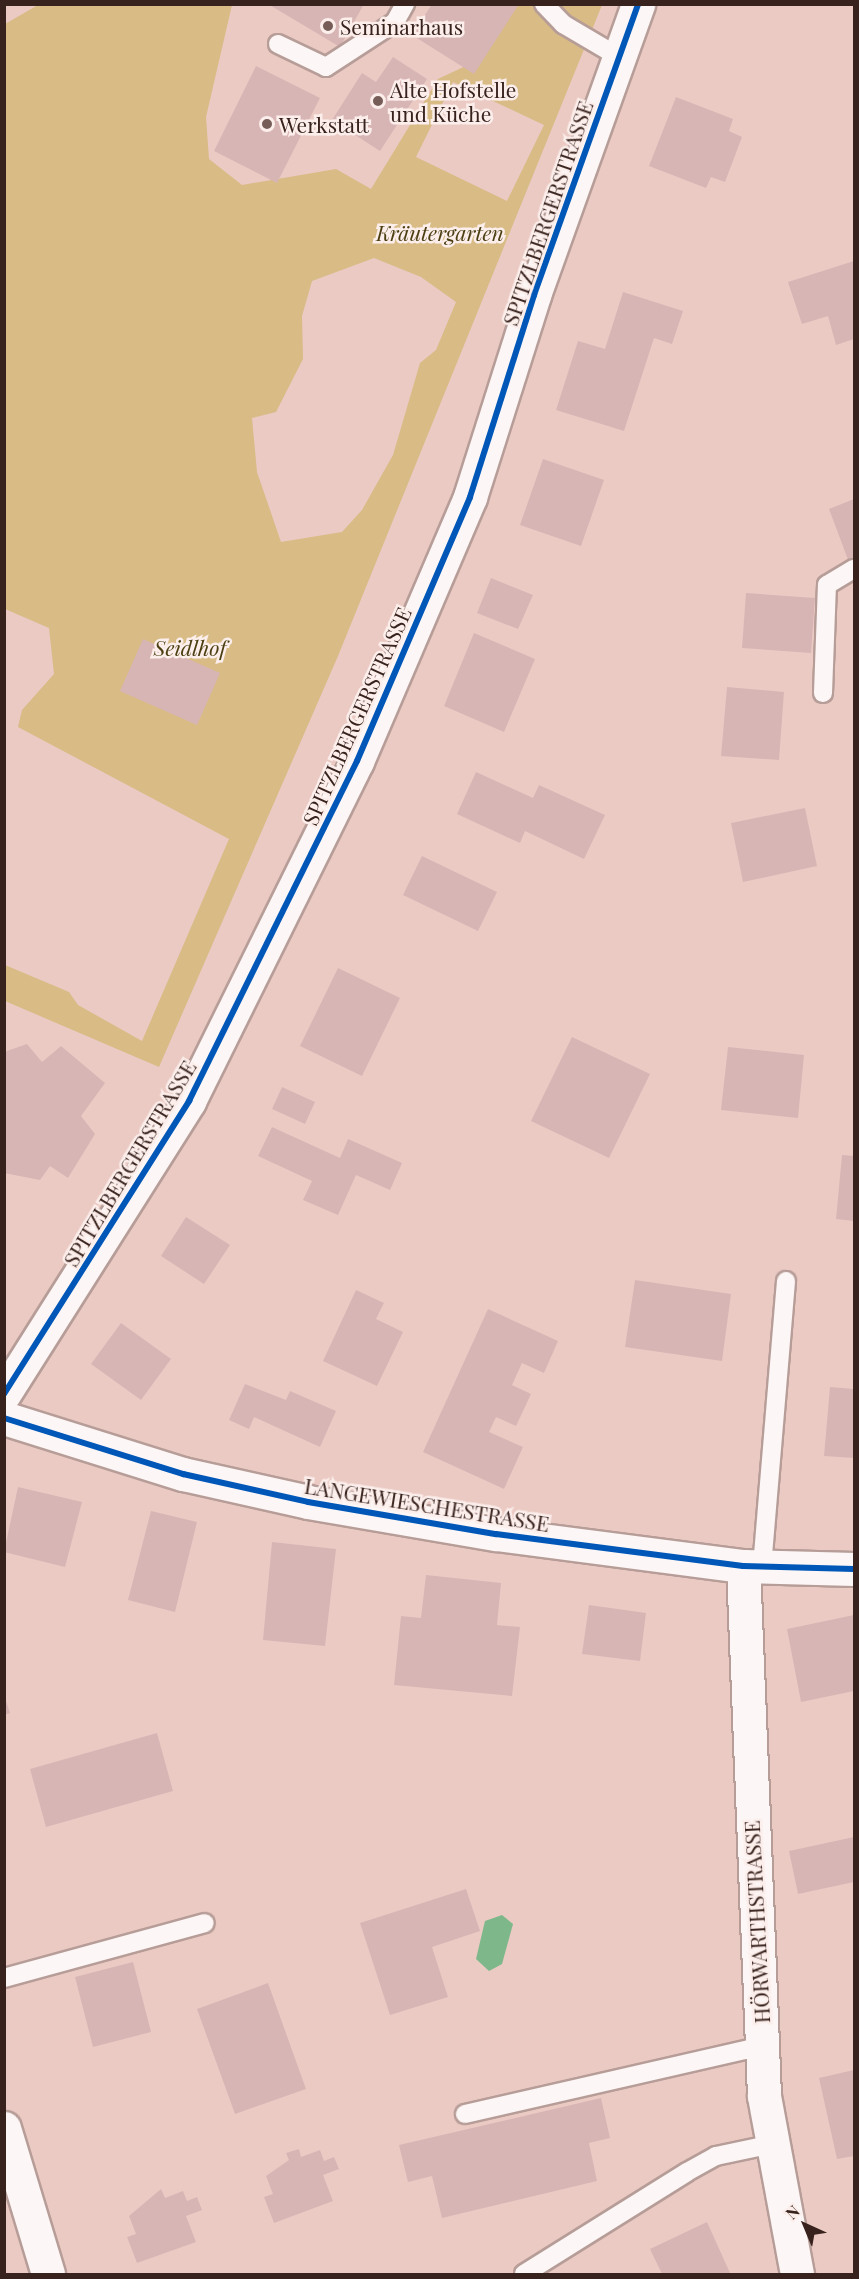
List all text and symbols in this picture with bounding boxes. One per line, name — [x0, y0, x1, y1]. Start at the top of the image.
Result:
place label: Seminarhaus — [340, 13, 463, 39]
marker: Seminarhaus — [321, 19, 335, 33]
place label: Alte Hofstelle und Küche — [390, 76, 516, 126]
marker: Alte Hofstelle und Küche — [371, 94, 385, 108]
street label: SPITZLBERGERSTRASSE — [497, 97, 597, 329]
place label: Werkstatt — [279, 111, 369, 137]
marker: Werkstatt — [260, 117, 274, 131]
park label: Kräutergarten — [376, 219, 504, 245]
street label: SPITZLBERGERSTRASSE — [297, 603, 415, 829]
park label: Seidlhof — [154, 634, 226, 660]
street label: SPITZLBERGERSTRASSE — [57, 1055, 201, 1271]
street label: LANGEWIESCHESTRASSE — [303, 1472, 551, 1536]
street label: HÖRWARTHSTRASSE — [738, 1820, 774, 2024]
north arrow — [775, 2195, 835, 2255]
text: N — [781, 2200, 804, 2223]

